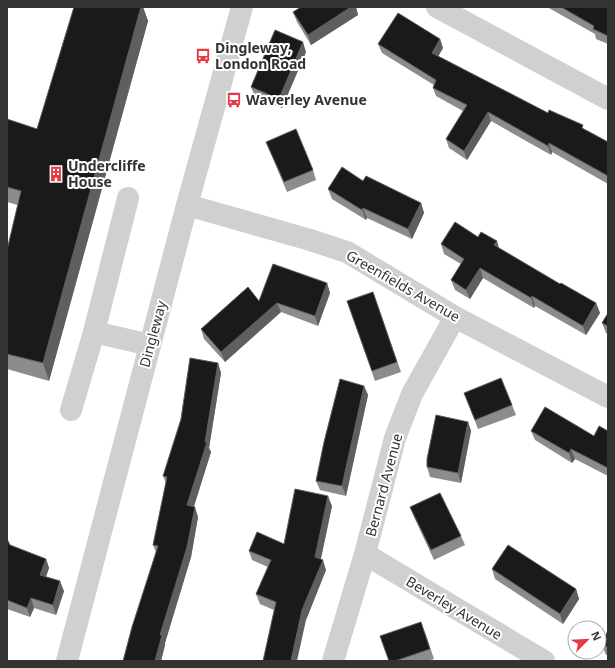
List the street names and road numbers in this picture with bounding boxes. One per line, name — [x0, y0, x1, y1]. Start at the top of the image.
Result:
street label: Greenfields Avenue — [343, 245, 464, 326]
street label: Dingleway — [134, 298, 171, 369]
street label: Bernard Avenue — [361, 431, 406, 539]
street label: Beverley Avenue — [403, 571, 506, 644]

